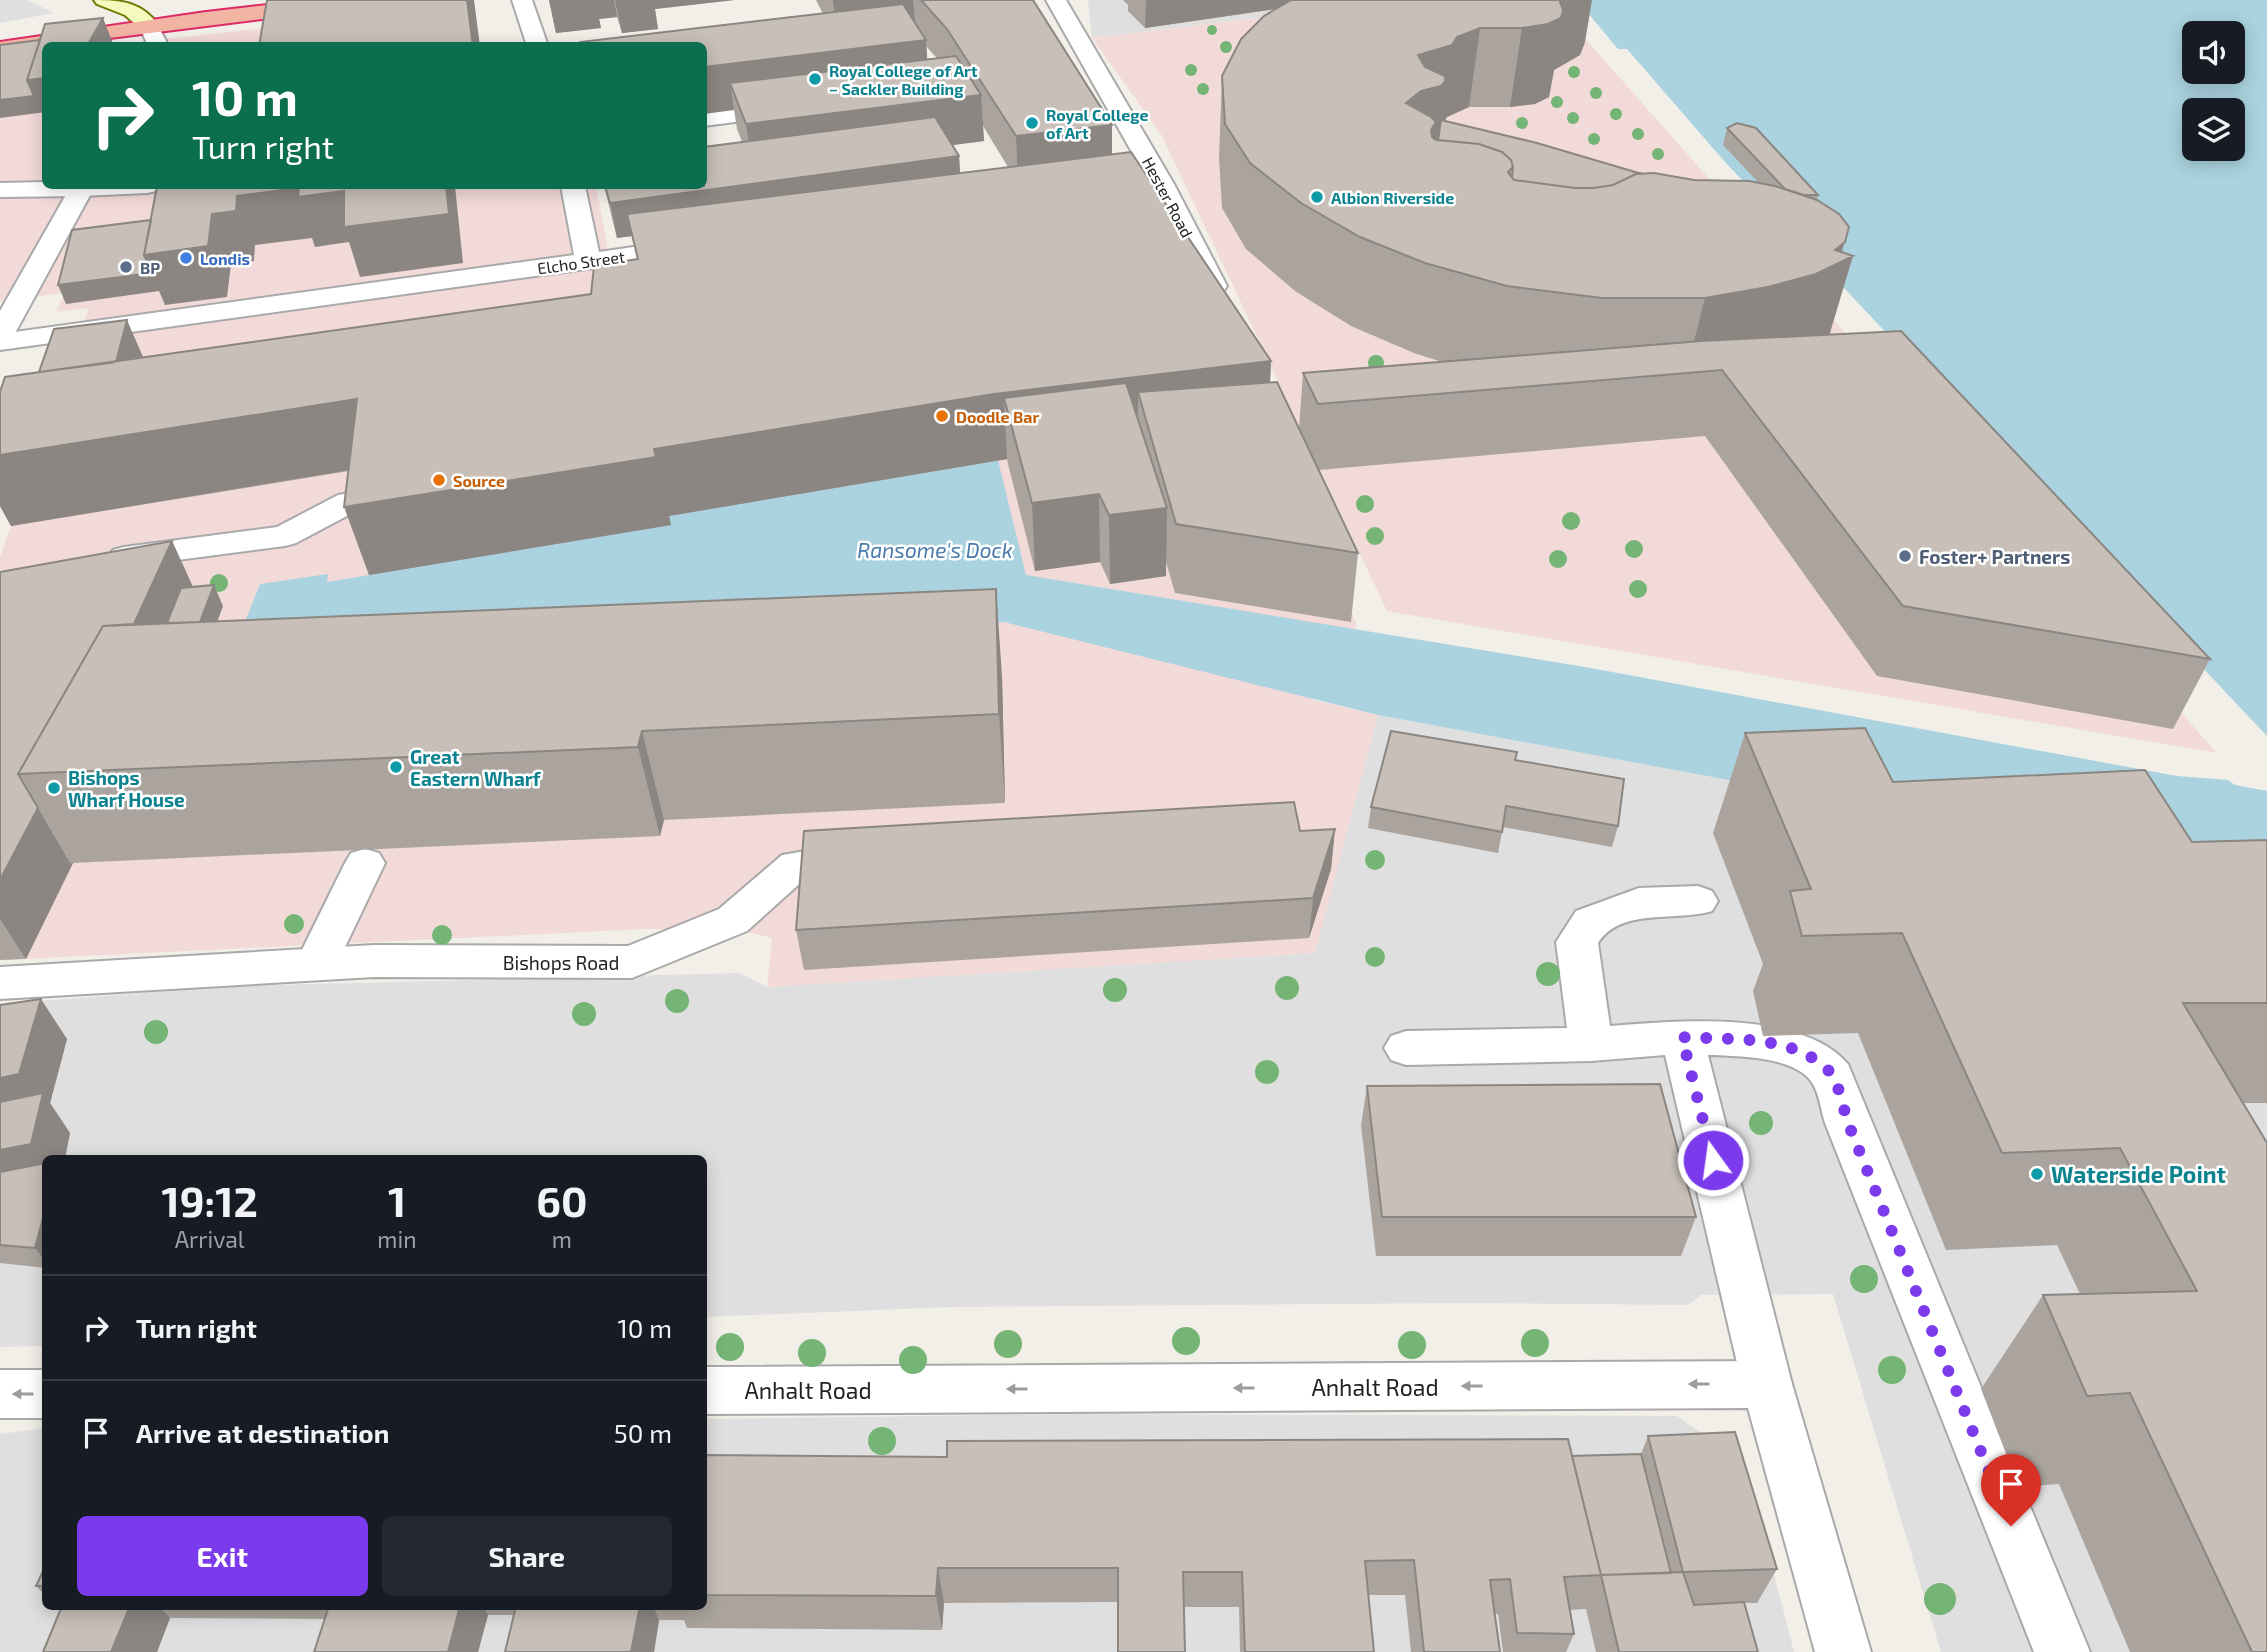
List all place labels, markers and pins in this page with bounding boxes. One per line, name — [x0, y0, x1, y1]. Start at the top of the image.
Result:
place label: Royal College of Art – Sackler Building — [829, 61, 978, 98]
marker: Royal College of Art – Sackler Building — [807, 71, 823, 87]
place label: Royal College of Art — [1046, 105, 1149, 142]
marker: Royal College of Art — [1024, 115, 1040, 131]
place label: Albion Riverside — [1331, 188, 1454, 207]
marker: Albion Riverside — [1309, 189, 1325, 205]
place label: Londis — [200, 249, 250, 268]
marker: Londis — [178, 250, 194, 266]
place label: BP — [140, 258, 160, 277]
marker: BP — [118, 259, 134, 275]
place label: Doodle Bar — [956, 407, 1039, 426]
marker: Doodle Bar — [934, 408, 950, 424]
place label: Source — [453, 471, 505, 490]
marker: Source — [431, 472, 447, 488]
place label: Foster+ Partners — [1919, 545, 2070, 568]
marker: Foster+ Partners — [1897, 548, 1913, 564]
place label: Great Eastern Wharf — [410, 745, 542, 790]
marker: Great Eastern Wharf — [388, 759, 404, 775]
place label: Bishops Wharf House — [68, 766, 185, 811]
marker: Bishops Wharf House — [46, 780, 62, 796]
place label: Waterside Point — [2051, 1160, 2226, 1188]
marker: Waterside Point — [2029, 1166, 2045, 1182]
pin — [1981, 1454, 2041, 1526]

